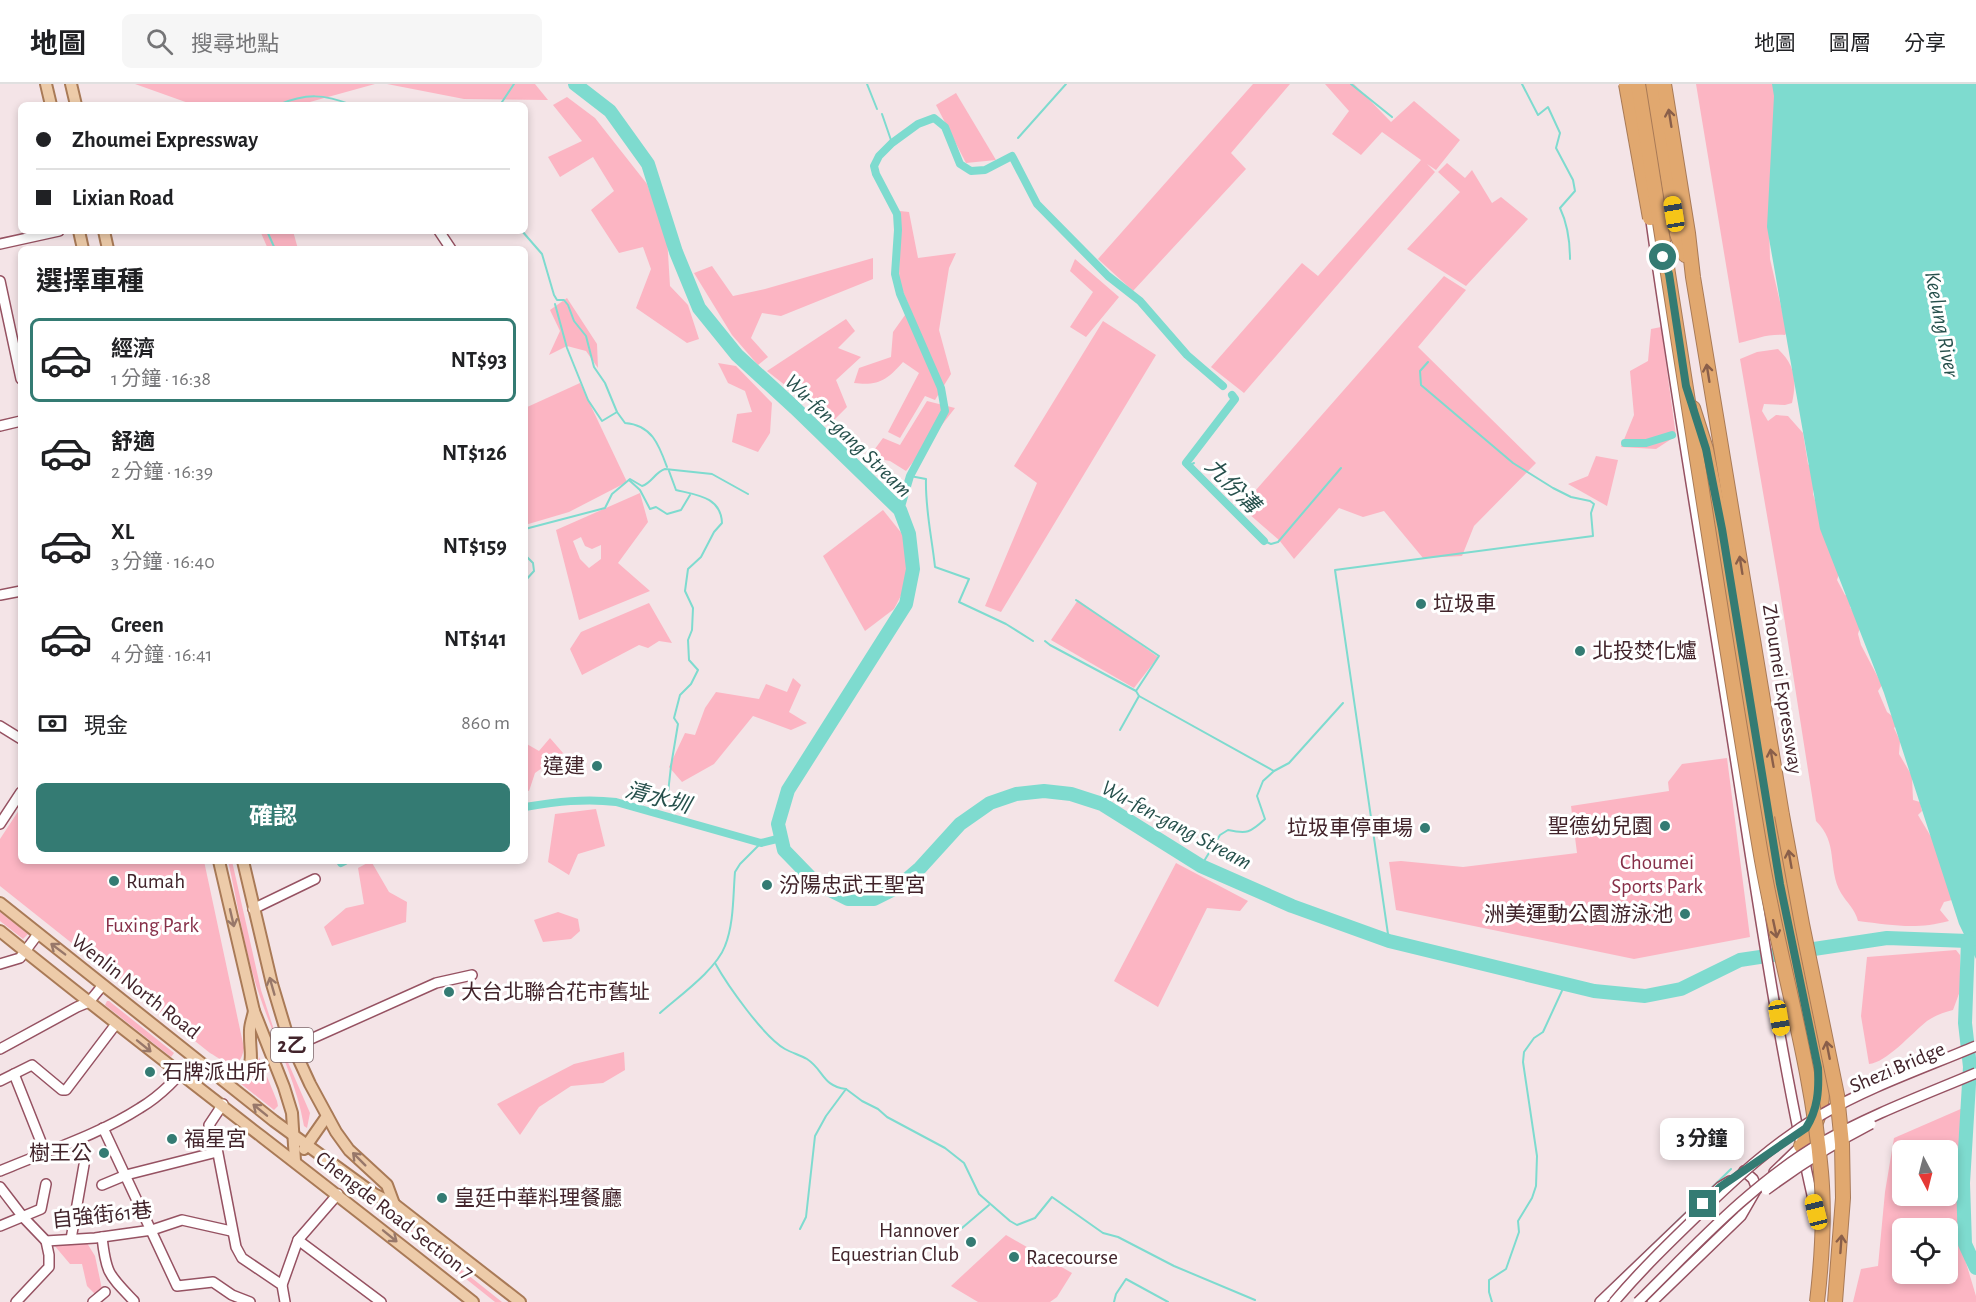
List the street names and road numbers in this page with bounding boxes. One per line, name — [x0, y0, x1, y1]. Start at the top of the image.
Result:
street label: Zhoumei Expressway — [1759, 603, 1806, 776]
street label: Wenlin North Road — [68, 930, 204, 1043]
road number: 2乙 — [271, 1028, 313, 1062]
street label: Shezi Bridge — [1846, 1038, 1948, 1097]
street label: Chengde Road Section 7 — [312, 1147, 478, 1284]
street label: 自強街61巷 — [51, 1199, 153, 1231]

